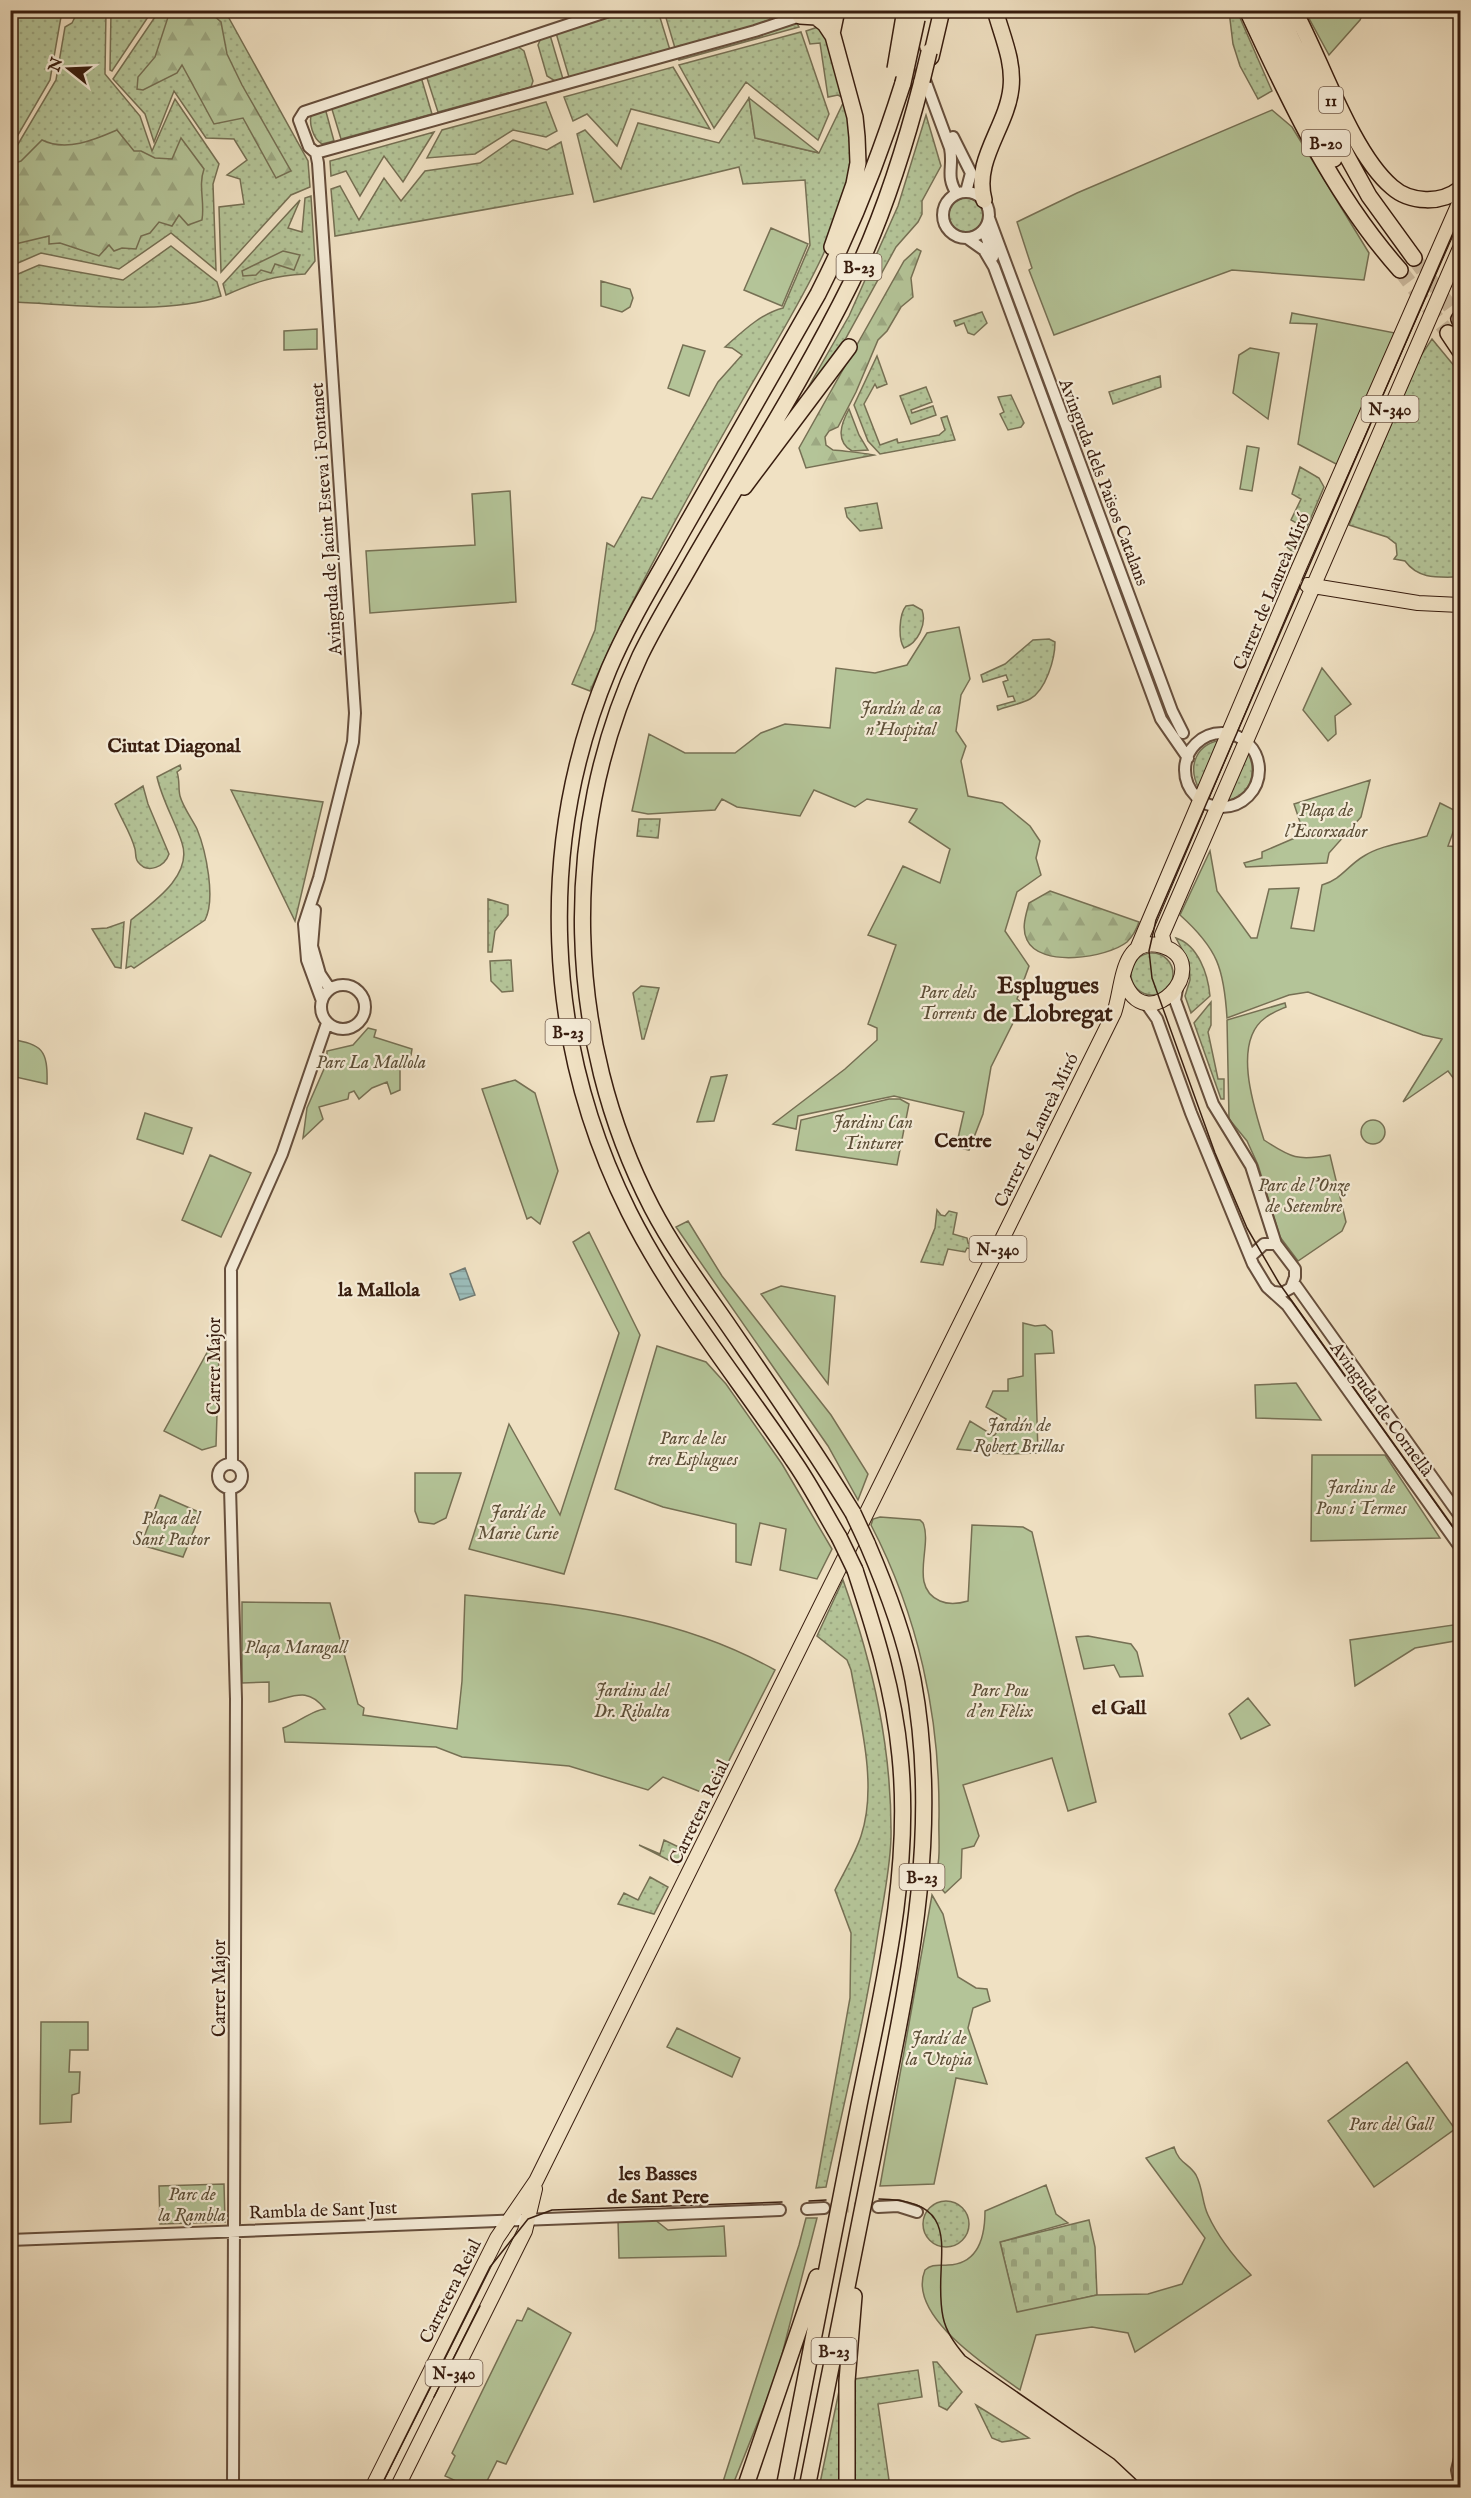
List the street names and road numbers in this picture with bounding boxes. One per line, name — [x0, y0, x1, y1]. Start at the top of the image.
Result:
road number: 11 — [1319, 87, 1343, 113]
road number: B-20 — [1302, 130, 1350, 156]
road number: B-23 — [836, 254, 882, 280]
street label: Avinguda dels Països Catalans — [1052, 375, 1153, 589]
street label: Avinguda de Jacint Esteva i Fontanet — [306, 382, 349, 657]
road number: N-340 — [1362, 396, 1418, 422]
street label: Carrer de Laureà Miró — [1229, 509, 1316, 674]
road number: B-23 — [546, 1019, 590, 1045]
street label: Carrer de Laureà Miró — [990, 1049, 1085, 1212]
road number: N-340 — [970, 1236, 1026, 1262]
street label: Carrer Major — [204, 1317, 227, 1415]
street label: Avinguda de Cornellà — [1324, 1337, 1438, 1482]
street label: Carretera Reial — [665, 1756, 736, 1869]
road number: B-23 — [900, 1864, 944, 1890]
street label: Carrer Major — [209, 1939, 232, 2037]
street label: Rambla de Sant Just — [248, 2197, 398, 2226]
street label: Carretera Reial — [415, 2235, 488, 2348]
road number: B-23 — [812, 2338, 856, 2364]
road number: N-340 — [426, 2360, 482, 2386]

